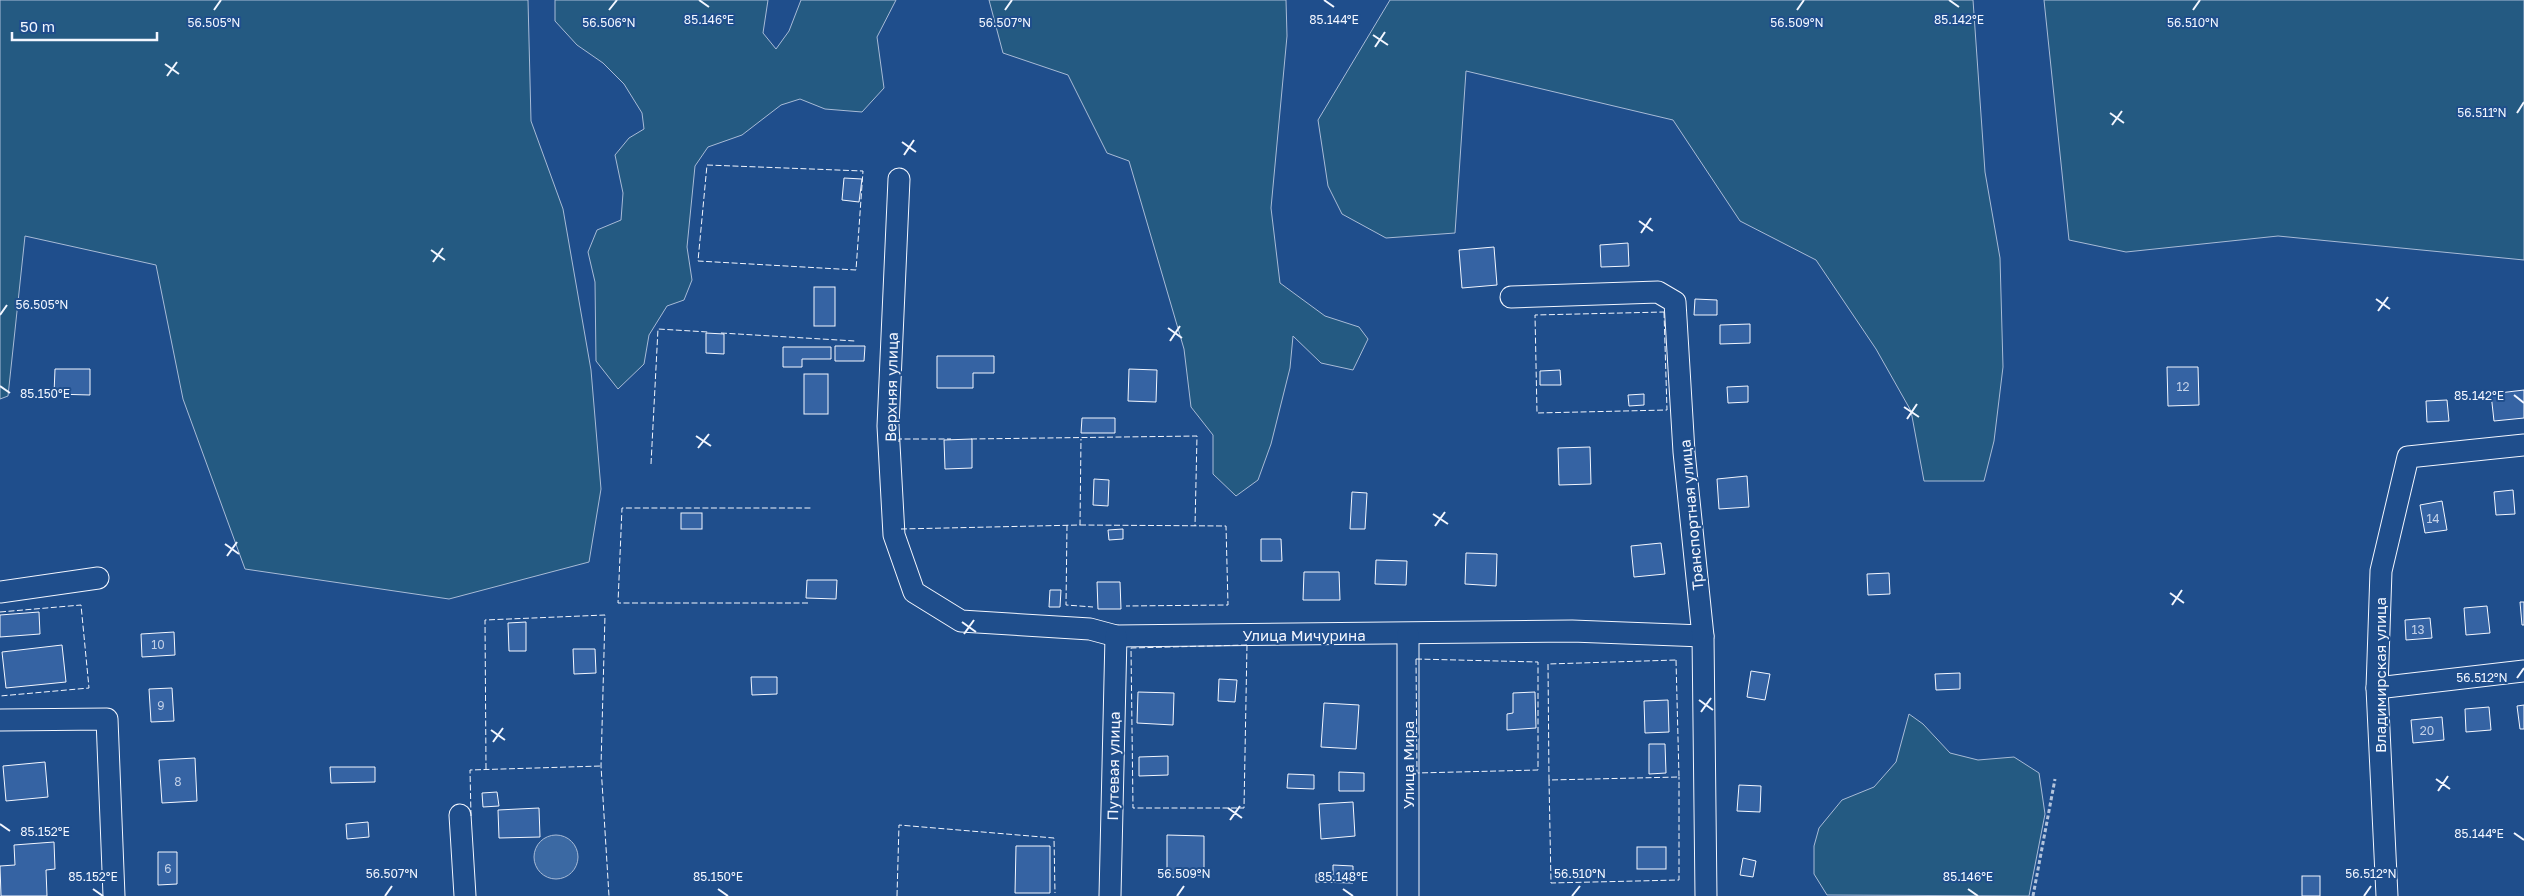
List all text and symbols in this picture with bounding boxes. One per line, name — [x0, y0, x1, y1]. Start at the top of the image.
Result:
scale bar — [12, 10, 158, 42]
text: 85.146°E — [684, 12, 734, 27]
text: 85.144°E — [1309, 12, 1359, 27]
text: 85.142°E — [1934, 12, 1984, 27]
text: 56.505°N — [188, 15, 240, 30]
text: 56.506°N — [582, 15, 636, 30]
text: 56.507°N — [979, 15, 1031, 30]
text: 56.509°N — [1770, 15, 1824, 30]
text: 56.510°N — [2167, 15, 2219, 30]
text: 50 m — [20, 17, 55, 35]
text: 56.511°N — [2457, 105, 2507, 120]
text: 56.505°N — [16, 297, 68, 312]
street label: Верхняя улица — [881, 332, 901, 442]
house number: 12 — [2177, 379, 2189, 394]
text: 85.150°E — [20, 386, 70, 401]
text: 85.142°E — [2454, 388, 2504, 403]
street label: Транспортная улица — [1675, 439, 1707, 591]
house number: 14 — [2426, 511, 2440, 526]
street label: Владимирская улица — [2371, 597, 2389, 753]
house number: 13 — [2412, 622, 2424, 637]
street label: Улица Мичурина — [1242, 626, 1366, 644]
house number: 10 — [151, 637, 165, 652]
text: 56.512°N — [2456, 670, 2508, 685]
house number: 9 — [157, 698, 165, 713]
street label: Путевая улица — [1103, 711, 1123, 821]
street label: Улица Мира — [1399, 721, 1417, 809]
house number: 20 — [2420, 723, 2434, 738]
house number: 8 — [174, 774, 182, 789]
text: 85.152°E — [20, 824, 70, 839]
text: 85.144°E — [2454, 826, 2504, 841]
house number: 6 — [164, 861, 172, 876]
text: 56.507°N — [366, 866, 418, 881]
text: 56.509°N — [1157, 866, 1211, 881]
text: 56.510°N — [1554, 866, 1606, 881]
text: 56.512°N — [2345, 866, 2397, 881]
text: 85.152°E — [68, 869, 118, 884]
text: 85.150°E — [693, 869, 743, 884]
text: 85.148°E — [1318, 869, 1368, 884]
text: 85.146°E — [1943, 869, 1993, 884]

